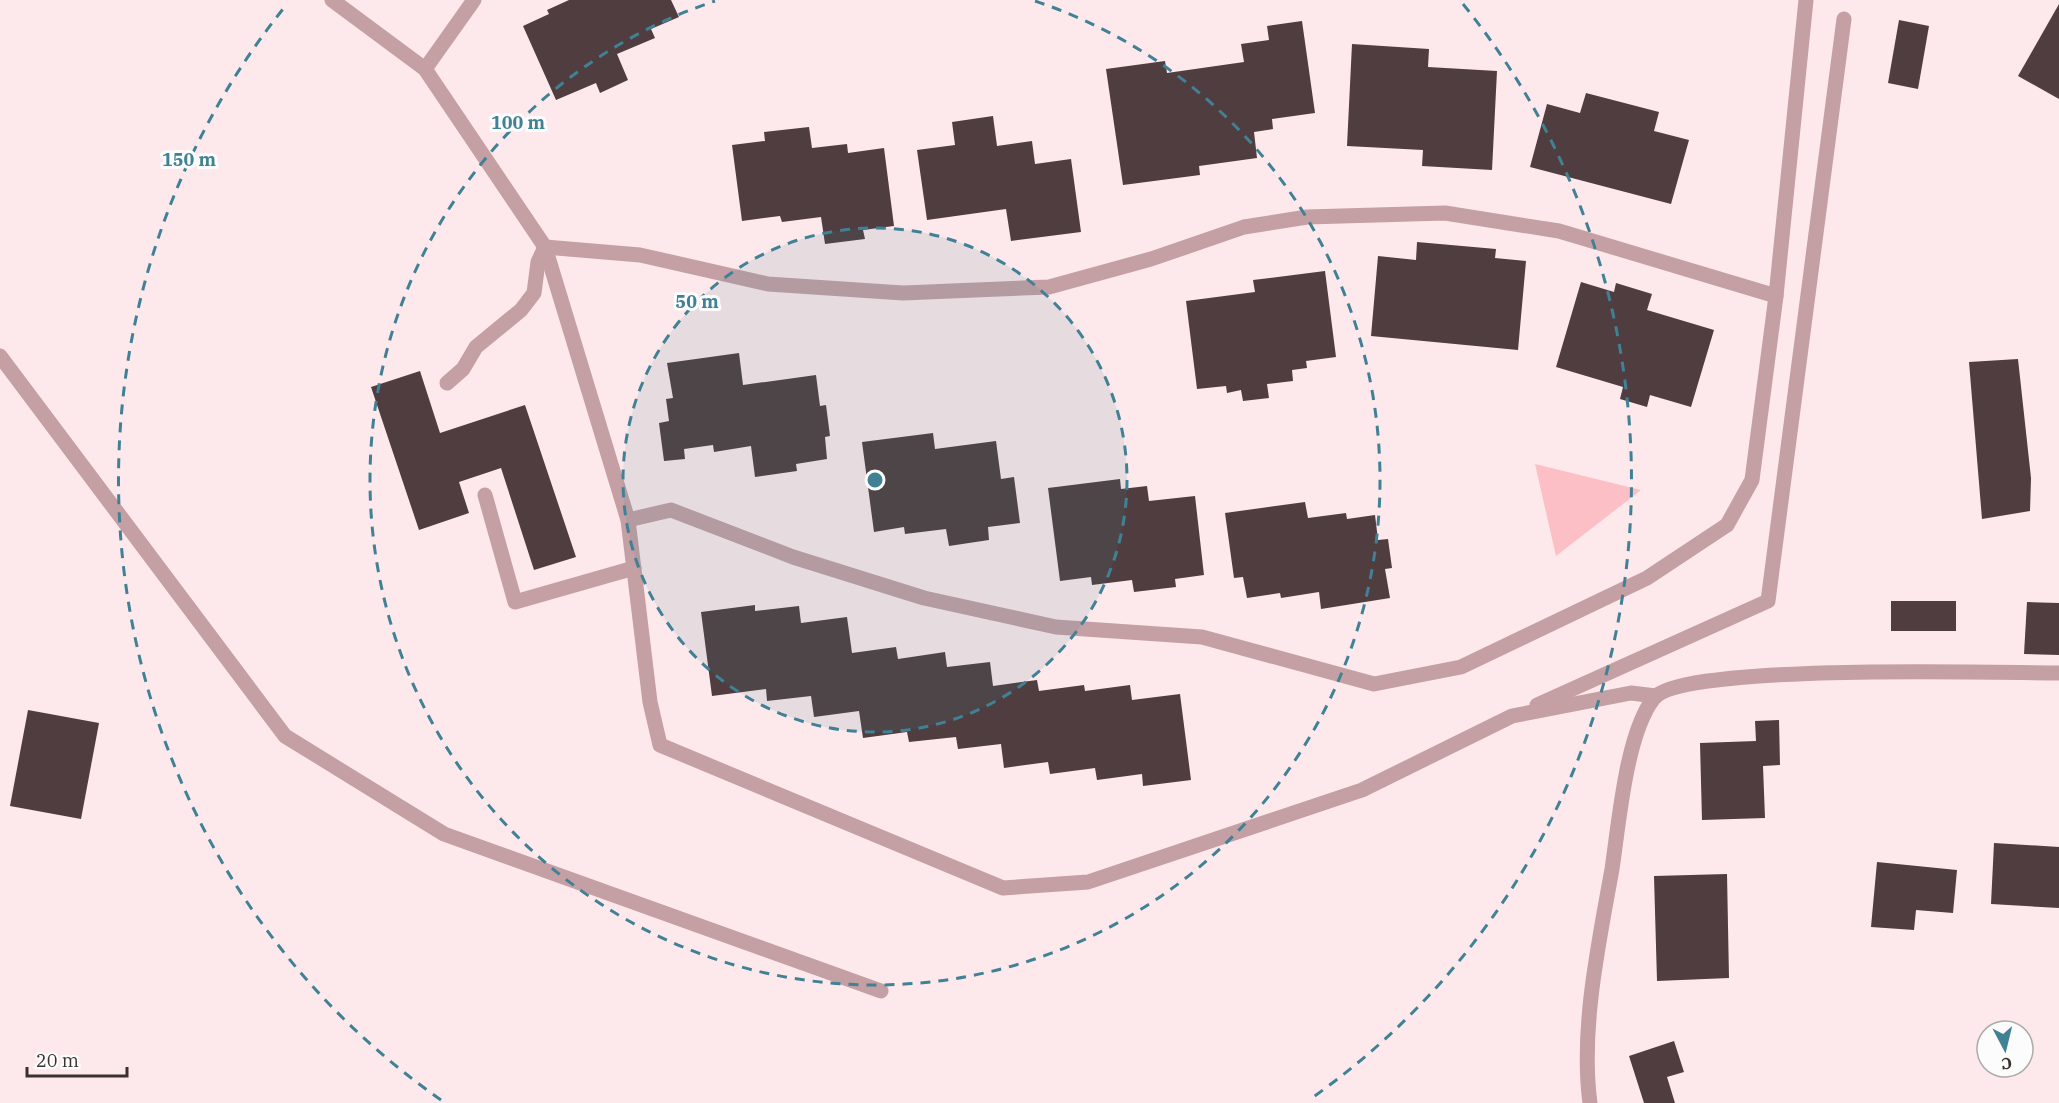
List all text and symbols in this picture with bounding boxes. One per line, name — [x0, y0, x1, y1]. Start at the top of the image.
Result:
text: 100 m — [491, 111, 546, 134]
text: 150 m — [162, 148, 217, 171]
text: 50 m — [675, 290, 719, 313]
centre of rings — [865, 470, 885, 490]
north arrow — [1975, 1019, 2035, 1079]
scale bar — [27, 1040, 128, 1078]
text: 20 m — [36, 1049, 79, 1072]
text: С — [2000, 1053, 2013, 1074]

